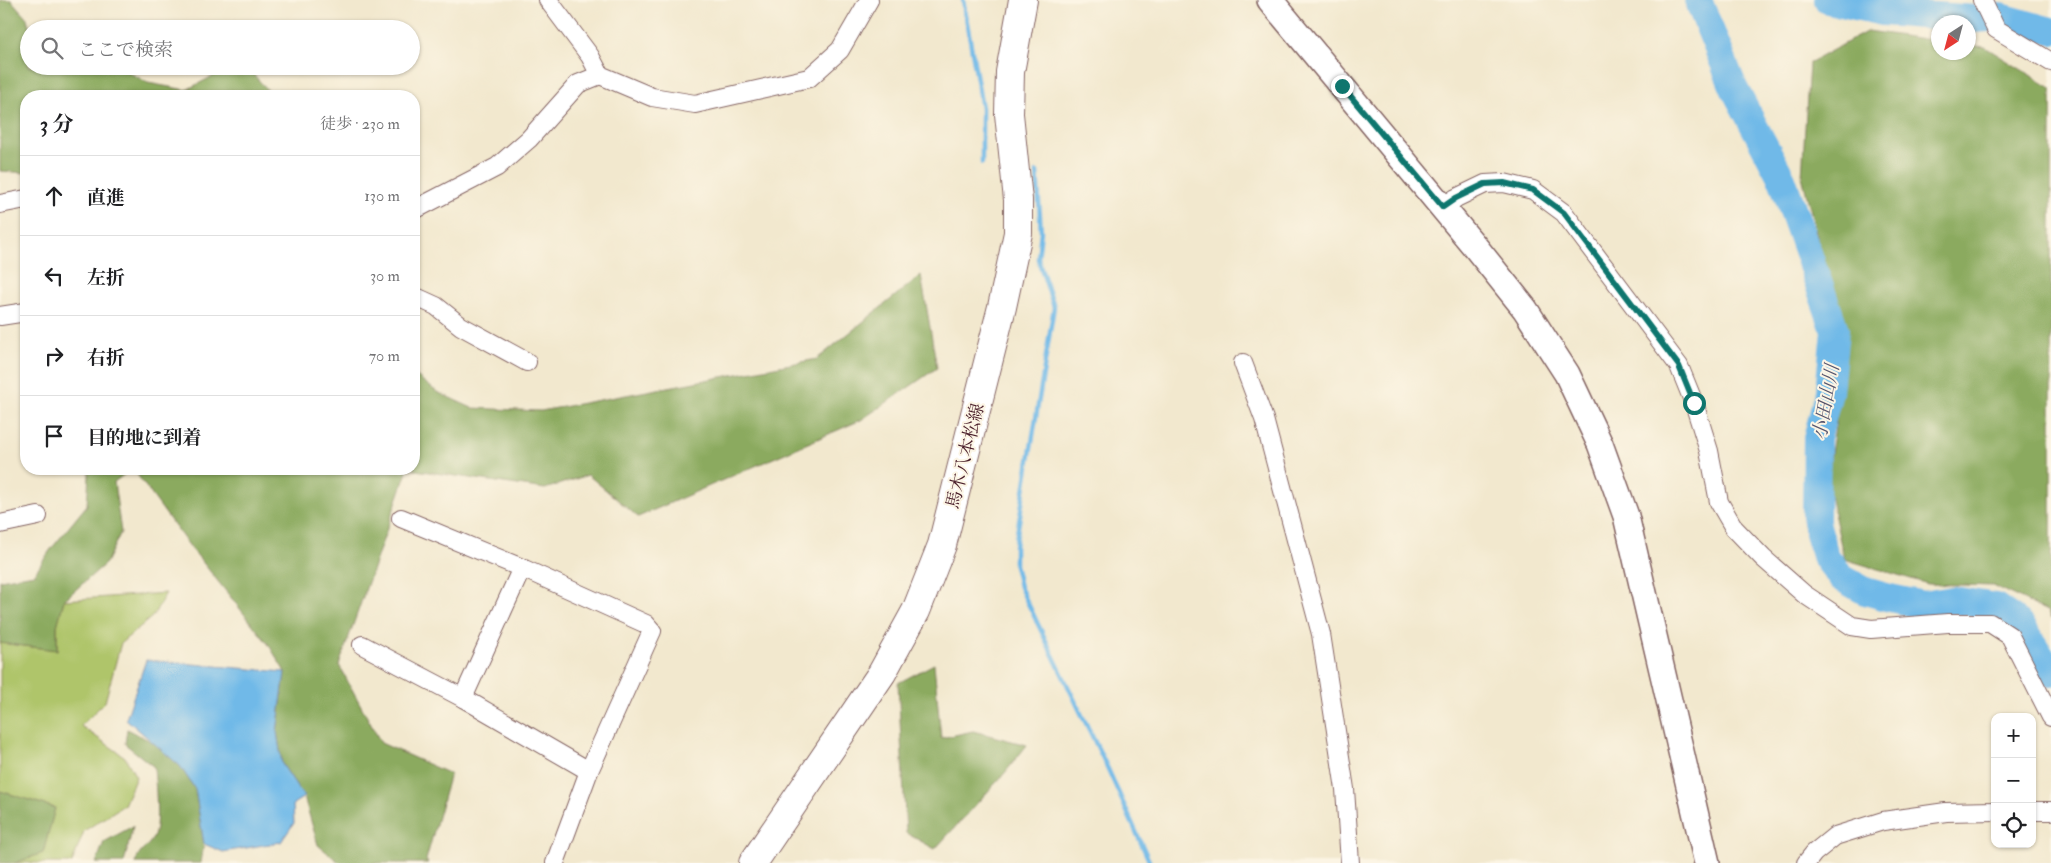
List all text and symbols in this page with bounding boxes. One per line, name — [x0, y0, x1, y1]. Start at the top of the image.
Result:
north arrow — [1931, 15, 1976, 60]
search box — [20, 20, 420, 75]
icon: search — [38, 34, 66, 62]
text: ここで検索 — [78, 38, 173, 62]
route end — [1331, 75, 1354, 98]
text: 3 分 — [40, 111, 73, 138]
text: 徒歩 · 230 m — [320, 114, 400, 134]
icon: ahead — [40, 182, 68, 210]
text: 直進 — [87, 186, 125, 210]
text: 130 m — [364, 186, 400, 206]
icon: left — [40, 262, 68, 290]
text: 左折 — [87, 266, 125, 290]
text: 30 m — [370, 266, 400, 286]
icon: right — [40, 342, 68, 370]
text: 右折 — [87, 346, 125, 370]
text: 70 m — [369, 346, 400, 366]
water label: 小田山川 — [1808, 361, 1845, 442]
route start — [1683, 392, 1706, 415]
street label: 馬木八本松線 — [941, 401, 990, 511]
icon: arrive — [40, 422, 68, 450]
text: 目的地に到着 — [87, 426, 201, 450]
map controls — [1991, 713, 2036, 848]
button: + — [1991, 713, 2036, 758]
button: − — [1991, 758, 2036, 803]
button: locate — [1991, 803, 2036, 848]

